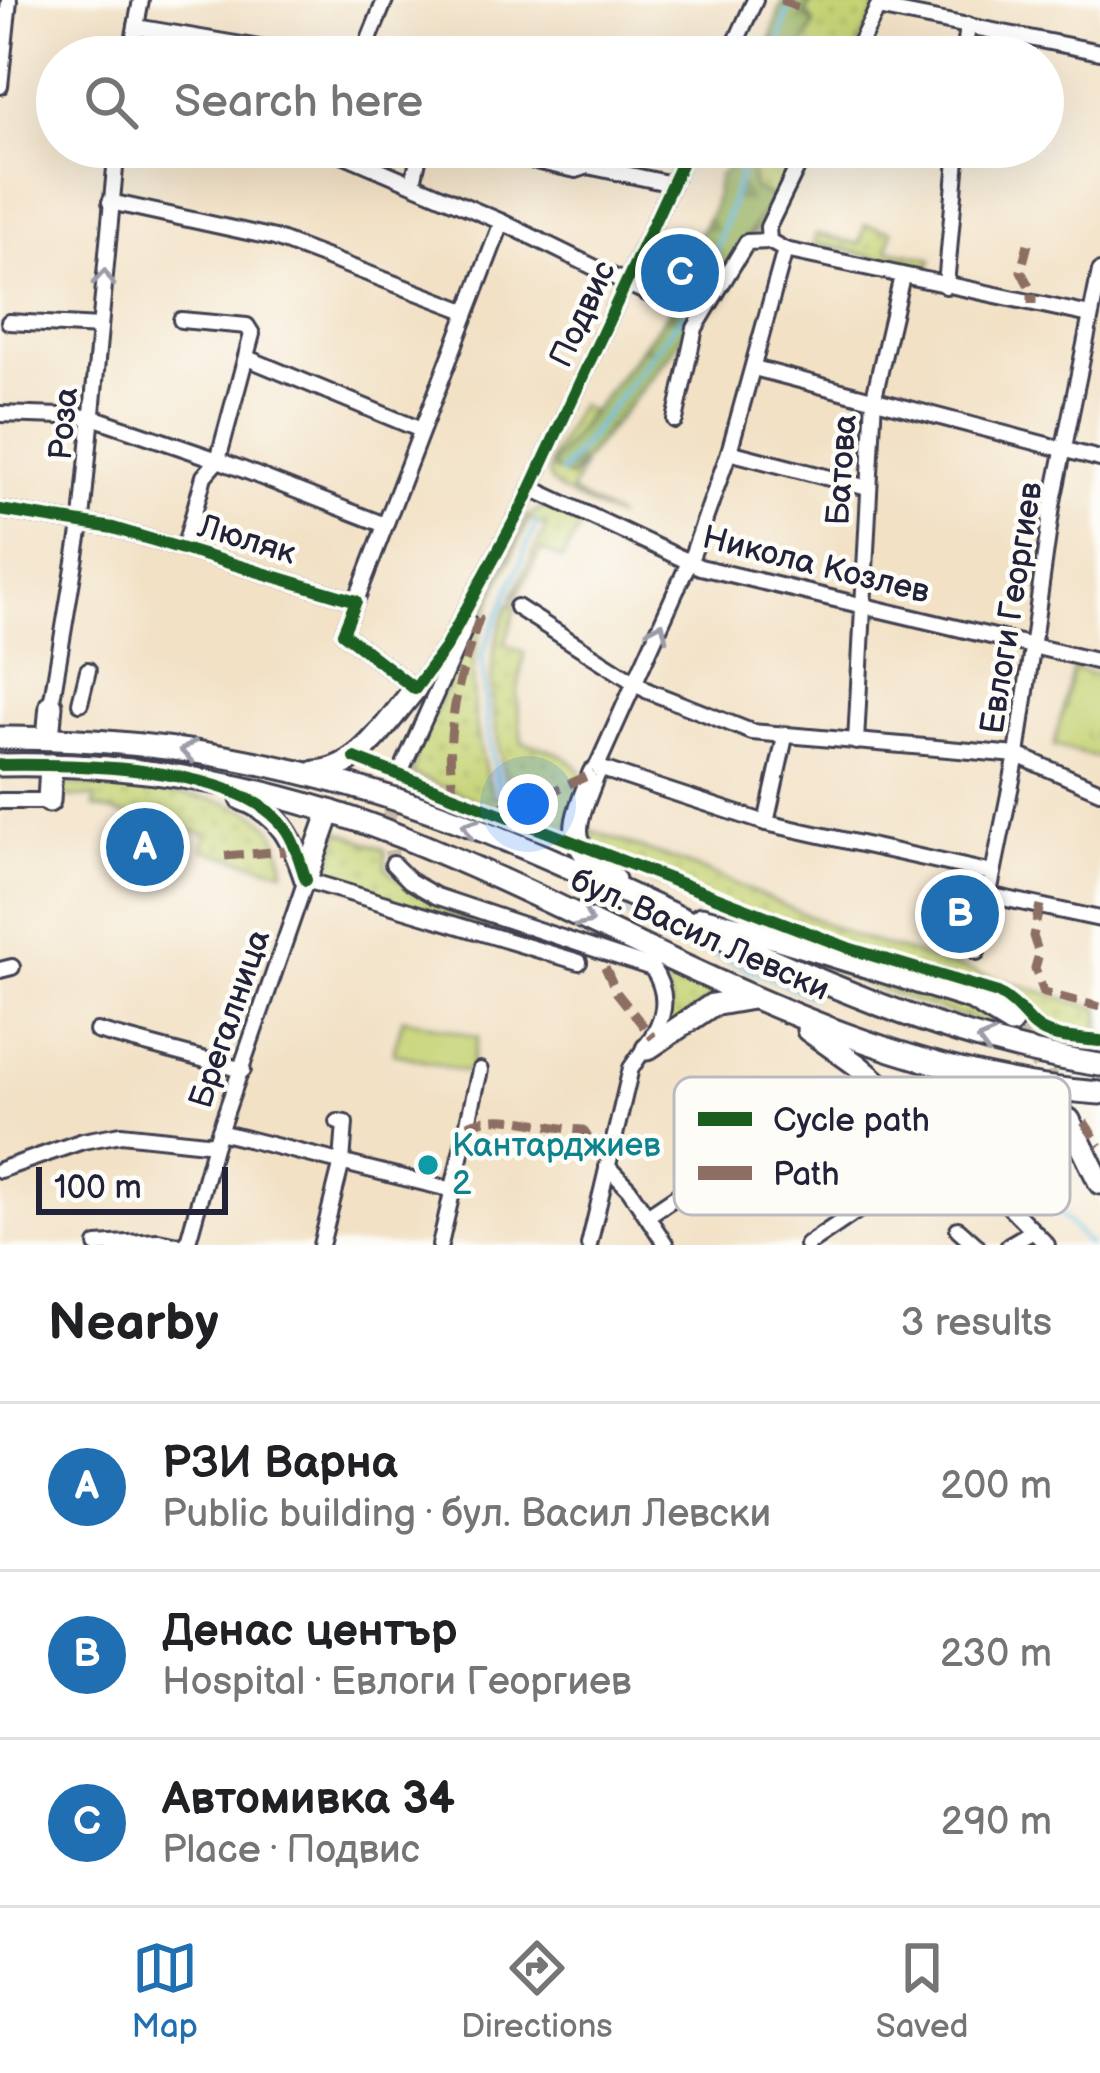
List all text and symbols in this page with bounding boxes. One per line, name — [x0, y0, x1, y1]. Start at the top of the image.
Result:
search box — [36, 36, 1064, 168]
icon: search — [78, 69, 144, 135]
text: Search here — [174, 75, 423, 130]
pin: C — [641, 228, 719, 318]
street label: Подвис — [541, 254, 625, 374]
one-way arrow — [90, 268, 116, 287]
street label: Роза — [41, 386, 87, 462]
street label: Батова — [818, 413, 866, 527]
street label: Евлоги Георгиев — [972, 479, 1052, 737]
street label: Люляк — [192, 506, 301, 574]
street label: Никола Козлев — [698, 517, 934, 613]
one-way arrow — [644, 621, 668, 642]
one-way arrow — [178, 738, 198, 764]
your location — [498, 774, 558, 834]
pin: A — [106, 802, 184, 892]
one-way arrow — [461, 817, 482, 841]
street label: бул. Васил Левски — [564, 860, 836, 1010]
pin: B — [921, 869, 999, 959]
one-way arrow — [573, 905, 594, 928]
street label: Брегалница — [181, 924, 279, 1114]
one-way arrow — [976, 1031, 996, 1056]
legend — [674, 1077, 1070, 1215]
text: Cycle path — [773, 1101, 930, 1141]
place label: Кантарджиев 2 — [452, 1126, 660, 1204]
marker: Кантарджиев 2 — [415, 1152, 441, 1178]
text: Path — [773, 1155, 840, 1195]
scale bar — [36, 1161, 228, 1214]
text: 100 m — [54, 1168, 142, 1208]
text: Nearby — [48, 1293, 219, 1354]
text: 3 results — [900, 1300, 1052, 1347]
text: РЗИ Варна — [162, 1436, 398, 1491]
text: A — [75, 1463, 99, 1510]
text: 200 m — [940, 1463, 1052, 1510]
text: Public building · бул. Васил Левски — [162, 1491, 771, 1538]
text: Денас център — [162, 1604, 457, 1659]
text: B — [73, 1631, 101, 1678]
text: 230 m — [940, 1631, 1052, 1678]
text: Hospital · Евлоги Георгиев — [162, 1659, 631, 1706]
text: Автомивка 34 — [162, 1772, 455, 1827]
text: C — [73, 1799, 101, 1846]
text: 290 m — [941, 1799, 1052, 1846]
text: Place · Подвис — [162, 1827, 420, 1874]
tab: Map — [132, 1935, 198, 2047]
tab: Directions — [461, 1935, 613, 2047]
tab: Saved — [876, 1935, 968, 2047]

